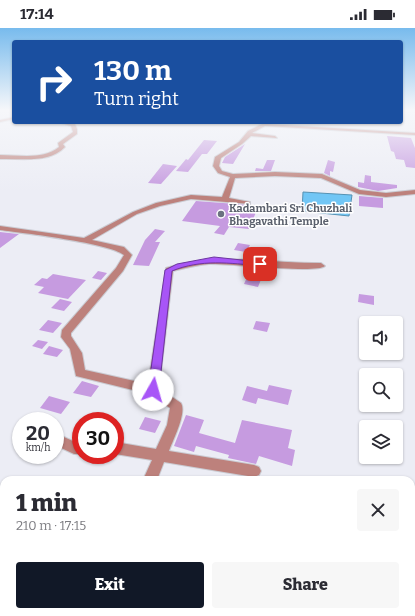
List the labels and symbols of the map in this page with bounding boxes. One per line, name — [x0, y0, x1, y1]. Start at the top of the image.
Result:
place label: Kadambari Sri Chuzhali Bhagavathi Temple — [229, 202, 353, 228]
marker: Kadambari Sri Chuzhali Bhagavathi Temple — [216, 209, 226, 219]
pin — [243, 247, 277, 281]
position arrow — [132, 369, 174, 411]
speed limit sign: 30 — [72, 412, 124, 464]

